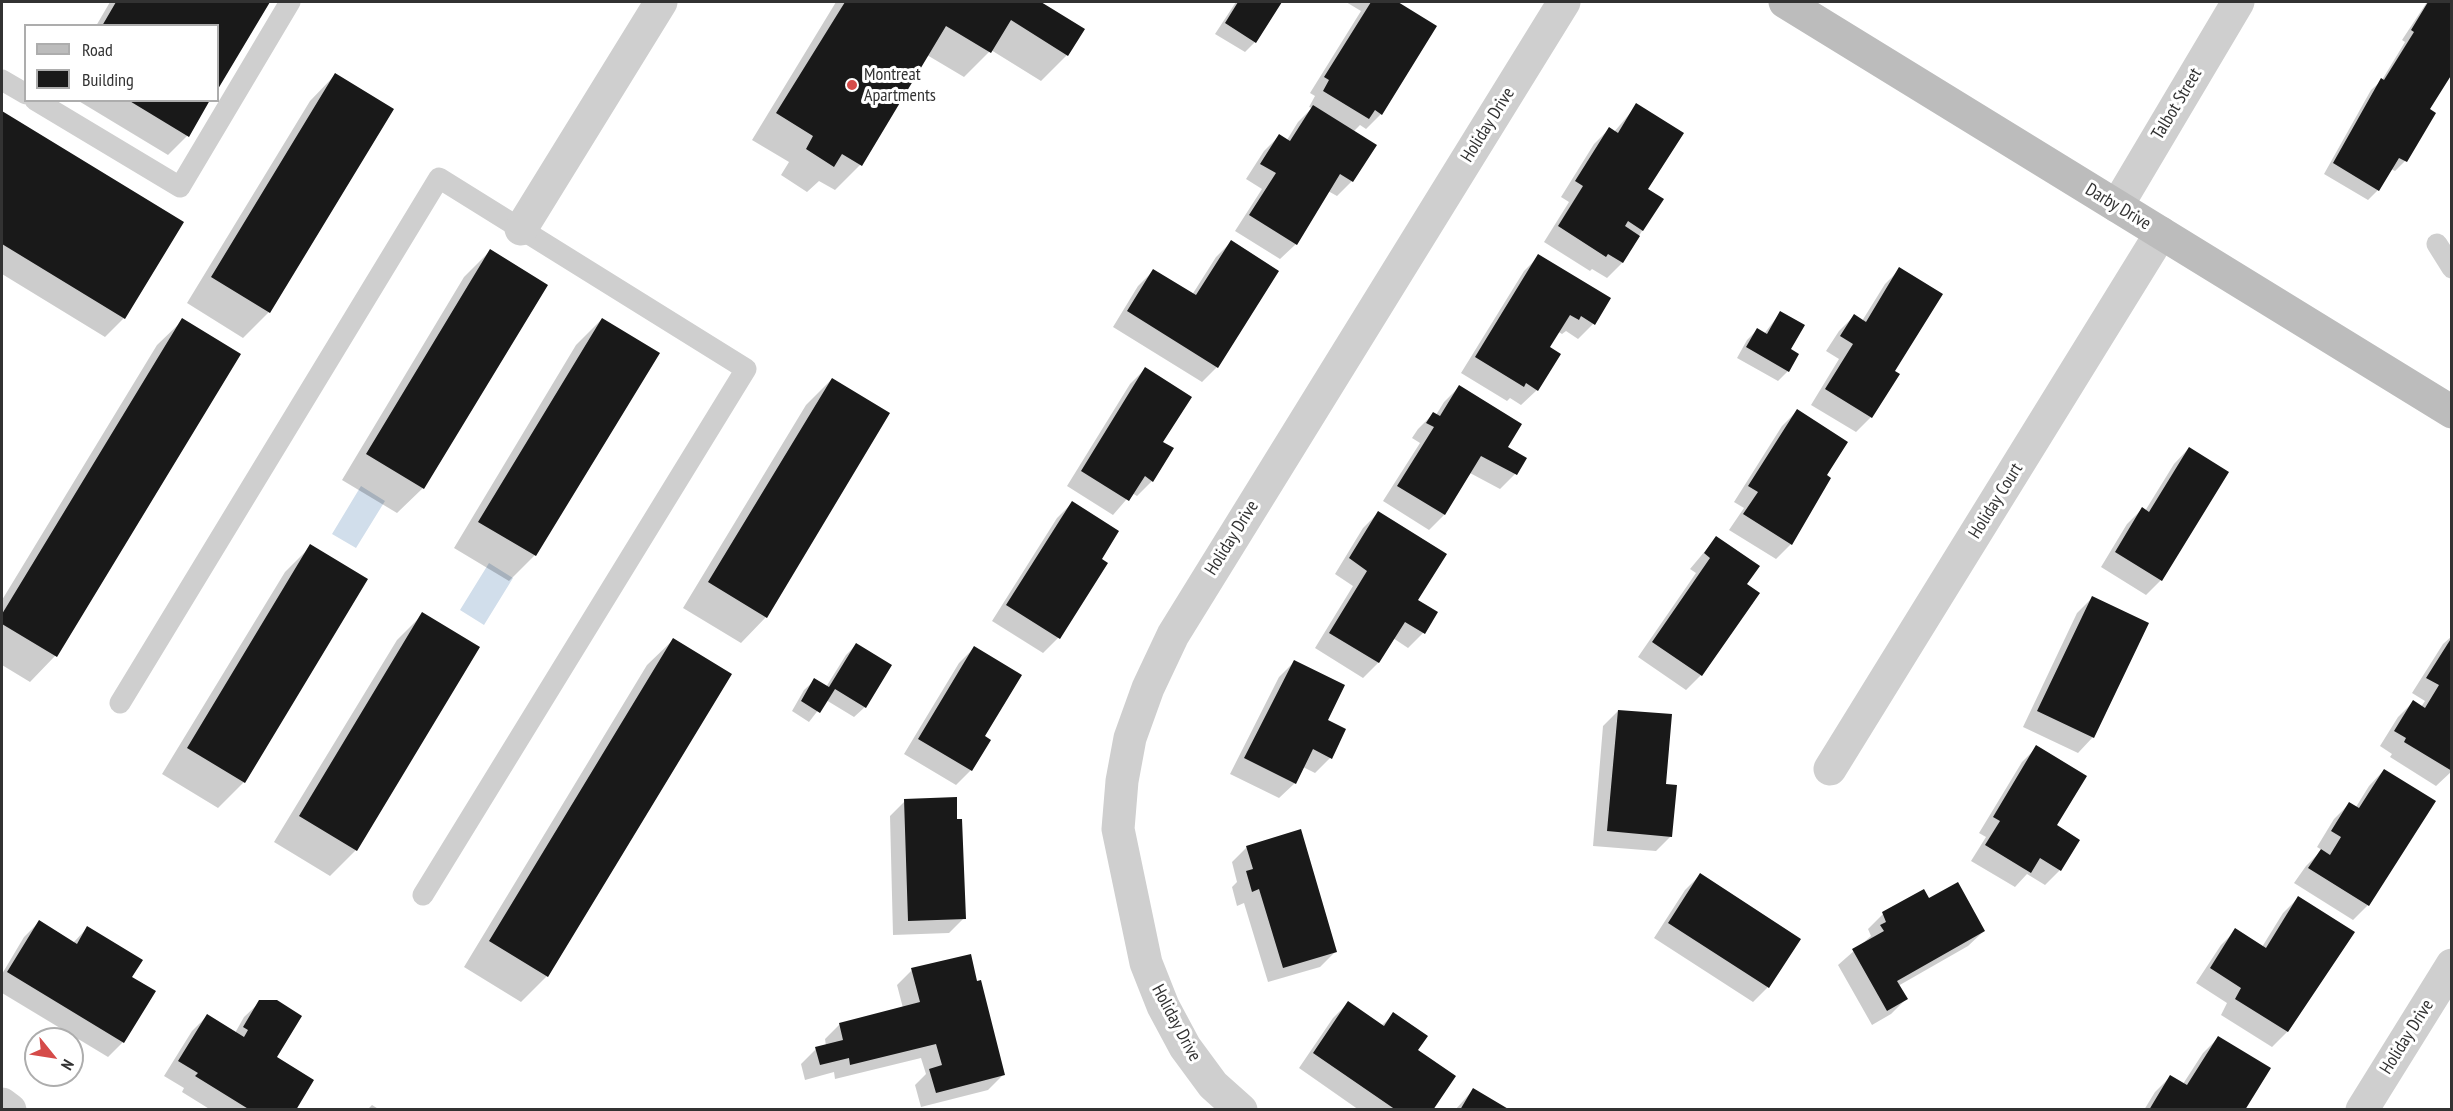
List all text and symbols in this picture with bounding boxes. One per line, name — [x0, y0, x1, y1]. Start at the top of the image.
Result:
legend — [24, 24, 219, 102]
text: Road — [82, 38, 113, 61]
place label: Montreat Apartments — [864, 64, 936, 106]
street label: Talbot Street — [2147, 64, 2207, 144]
text: Building — [82, 68, 134, 91]
marker: Montreat Apartments — [845, 78, 859, 92]
street label: Holiday Drive — [1457, 84, 1519, 166]
street label: Darby Drive — [2081, 179, 2155, 235]
street label: Holiday Court — [1964, 459, 2028, 543]
street label: Holiday Drive — [1201, 497, 1263, 579]
street label: Holiday Drive — [1147, 981, 1205, 1065]
street label: Holiday Drive — [2376, 996, 2438, 1078]
north arrow — [24, 1027, 84, 1087]
text: N — [57, 1056, 79, 1074]

